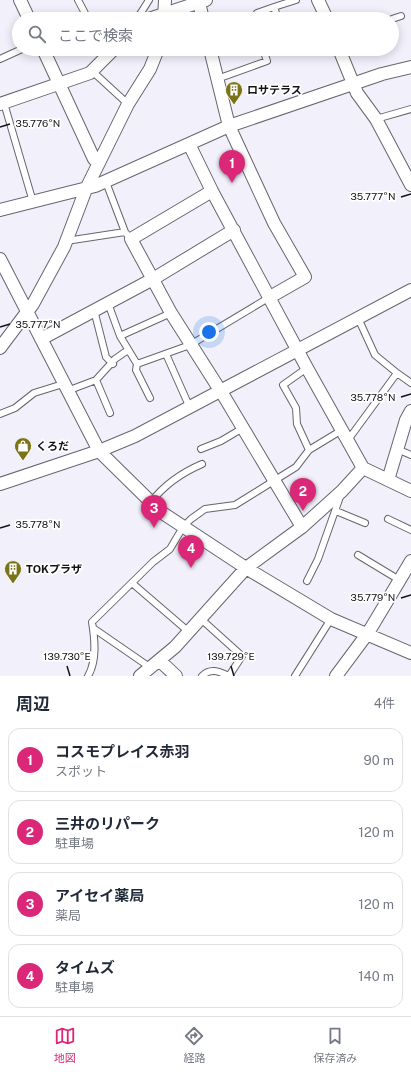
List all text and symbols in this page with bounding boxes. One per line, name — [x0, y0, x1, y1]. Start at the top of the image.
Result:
search box — [12, 12, 399, 56]
icon: search — [26, 23, 48, 45]
text: ここで検索 — [58, 27, 133, 44]
building icon: ロサテラス — [224, 80, 244, 105]
place label: ロサテラス — [247, 84, 302, 96]
text: 35.776°N — [16, 117, 60, 129]
pin: 1 — [219, 150, 245, 183]
text: 35.777°N — [351, 190, 395, 202]
text: 35.777°N — [16, 318, 60, 330]
your location — [199, 322, 219, 342]
text: 35.778°N — [350, 391, 396, 403]
shop icon: くろだ — [13, 436, 33, 461]
place label: くろだ — [36, 440, 69, 452]
pin: 2 — [290, 478, 316, 511]
pin: 3 — [141, 495, 167, 528]
text: 35.778°N — [15, 518, 61, 530]
pin: 4 — [178, 535, 204, 568]
building icon: TOKプラザ — [3, 559, 23, 584]
place label: TOKプラザ — [26, 563, 82, 575]
text: 35.779°N — [351, 591, 395, 603]
text: 139.730°E — [43, 650, 91, 662]
text: 139.729°E — [207, 650, 255, 662]
text: 周辺 — [16, 694, 50, 714]
text: 4件 — [374, 696, 395, 711]
text: コスモプレイス赤羽 — [55, 743, 190, 760]
text: 1 — [27, 753, 33, 768]
text: 90 m — [364, 753, 394, 768]
text: スポット — [55, 764, 107, 779]
text: 三井のリパーク — [55, 815, 160, 832]
text: 2 — [26, 825, 34, 840]
text: 120 m — [359, 825, 394, 840]
text: 駐車場 — [55, 836, 94, 851]
text: アイセイ薬局 — [55, 887, 144, 904]
text: 3 — [26, 897, 34, 912]
text: 120 m — [359, 897, 394, 912]
text: 薬局 — [55, 908, 81, 923]
text: タイムズ — [55, 959, 115, 976]
text: 4 — [26, 969, 34, 984]
text: 140 m — [358, 969, 394, 984]
text: 駐車場 — [55, 980, 94, 995]
tab: 地図 — [54, 1025, 76, 1065]
tab: 経路 — [183, 1025, 205, 1065]
tab: 保存済み — [313, 1025, 357, 1065]

